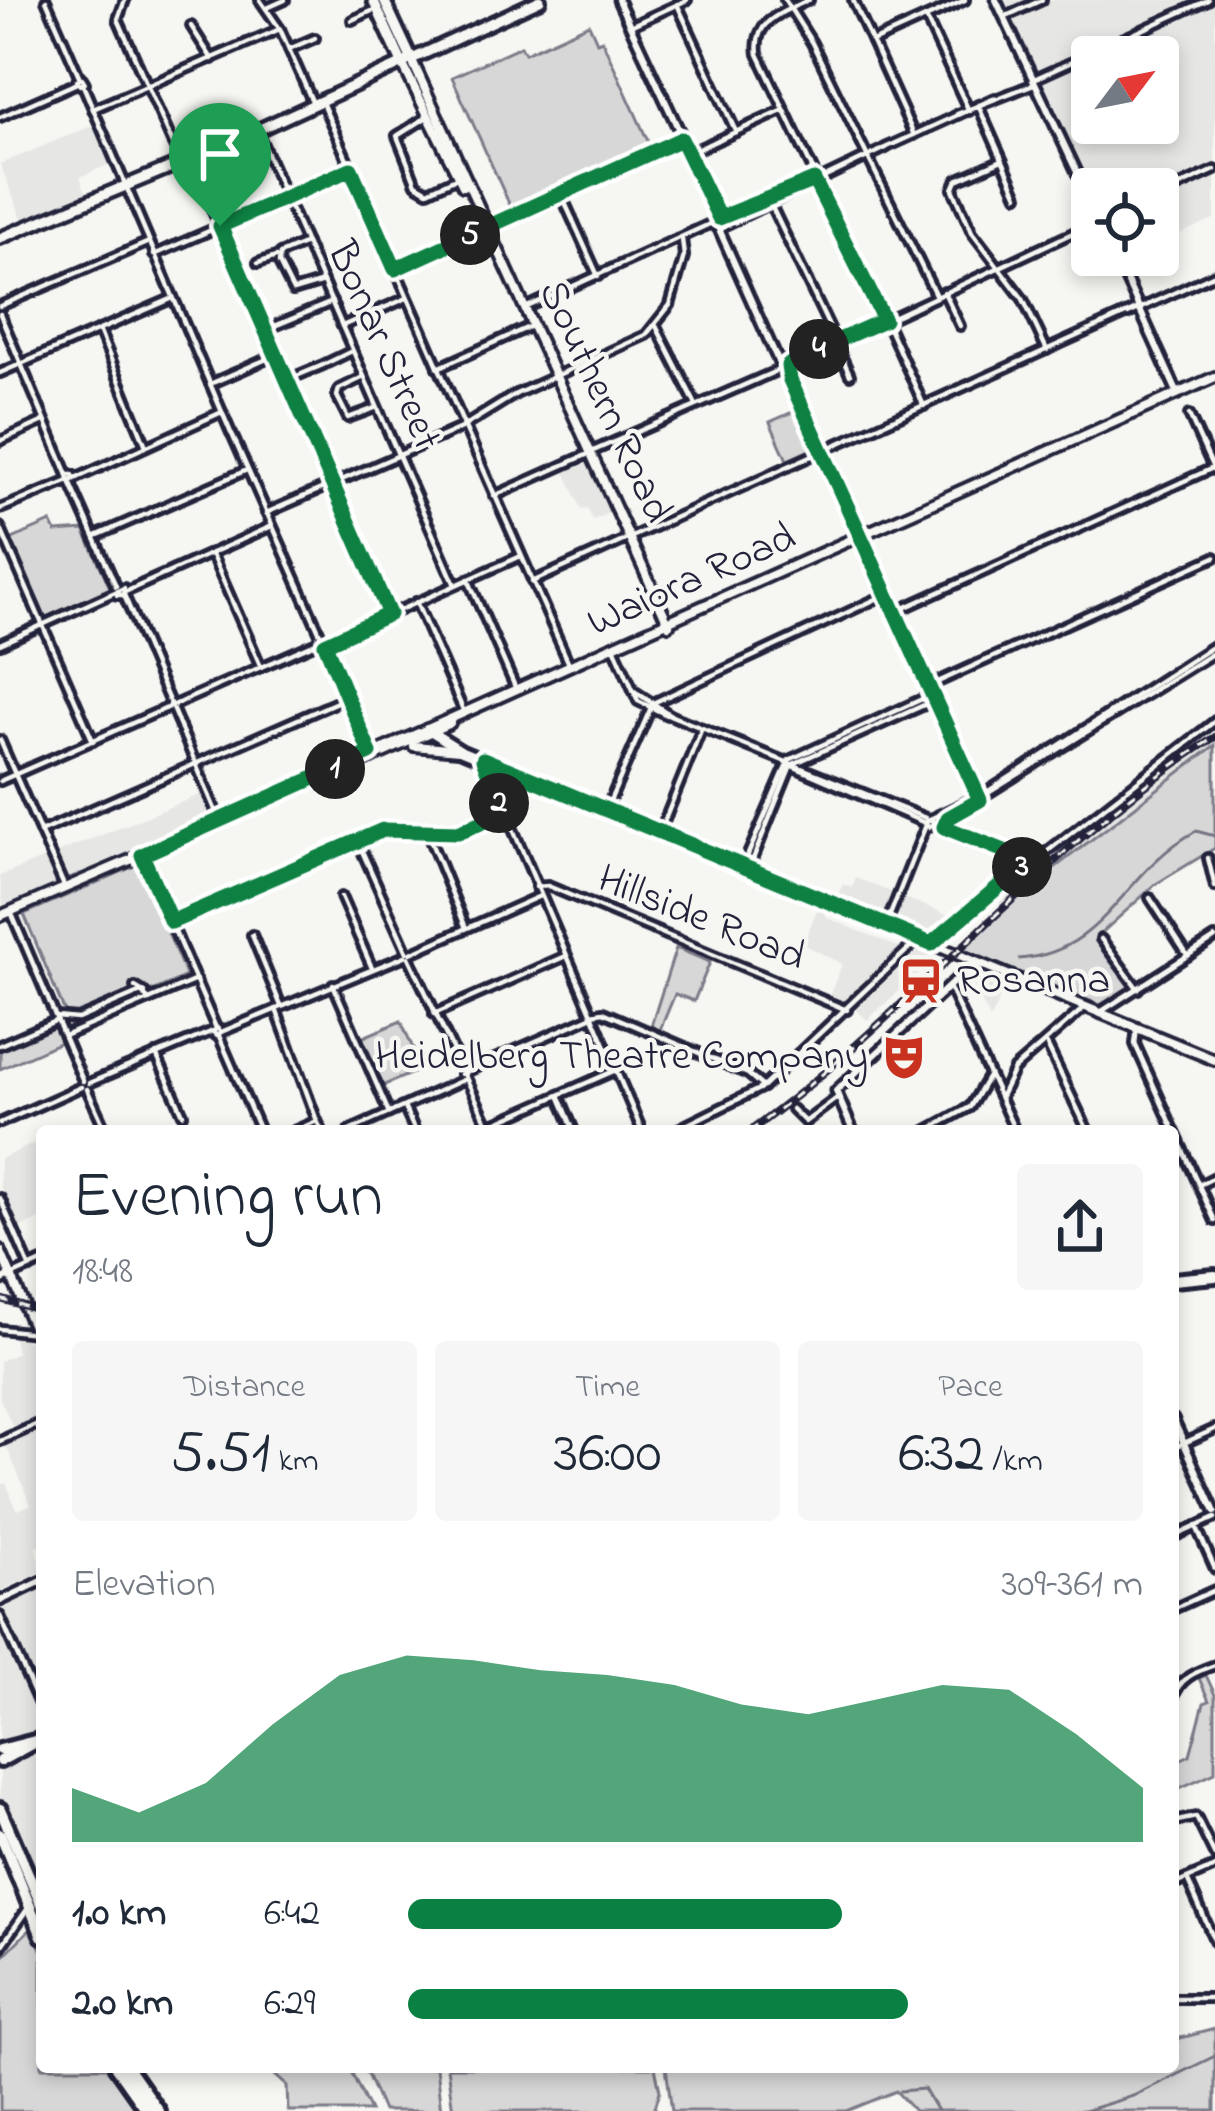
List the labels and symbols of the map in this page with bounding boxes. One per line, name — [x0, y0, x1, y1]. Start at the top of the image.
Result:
north arrow — [1071, 36, 1179, 144]
pin — [169, 103, 271, 226]
pin: 5 — [440, 205, 500, 265]
street label: Bonar Street — [309, 231, 456, 460]
street label: Southern Road — [521, 271, 687, 533]
pin: 4 — [789, 319, 849, 379]
street label: Waiora Road — [578, 508, 806, 654]
pin: 1 — [305, 739, 365, 799]
pin: 2 — [469, 773, 529, 833]
pin: 3 — [992, 837, 1052, 897]
street label: Hillside Road — [588, 850, 814, 988]
place label: Rosanna — [957, 951, 1110, 1012]
station icon: Rosanna — [896, 956, 946, 1006]
place label: Heidelberg Theatre Company — [375, 1027, 868, 1088]
theatre icon: Heidelberg Theatre Company — [879, 1032, 929, 1082]

